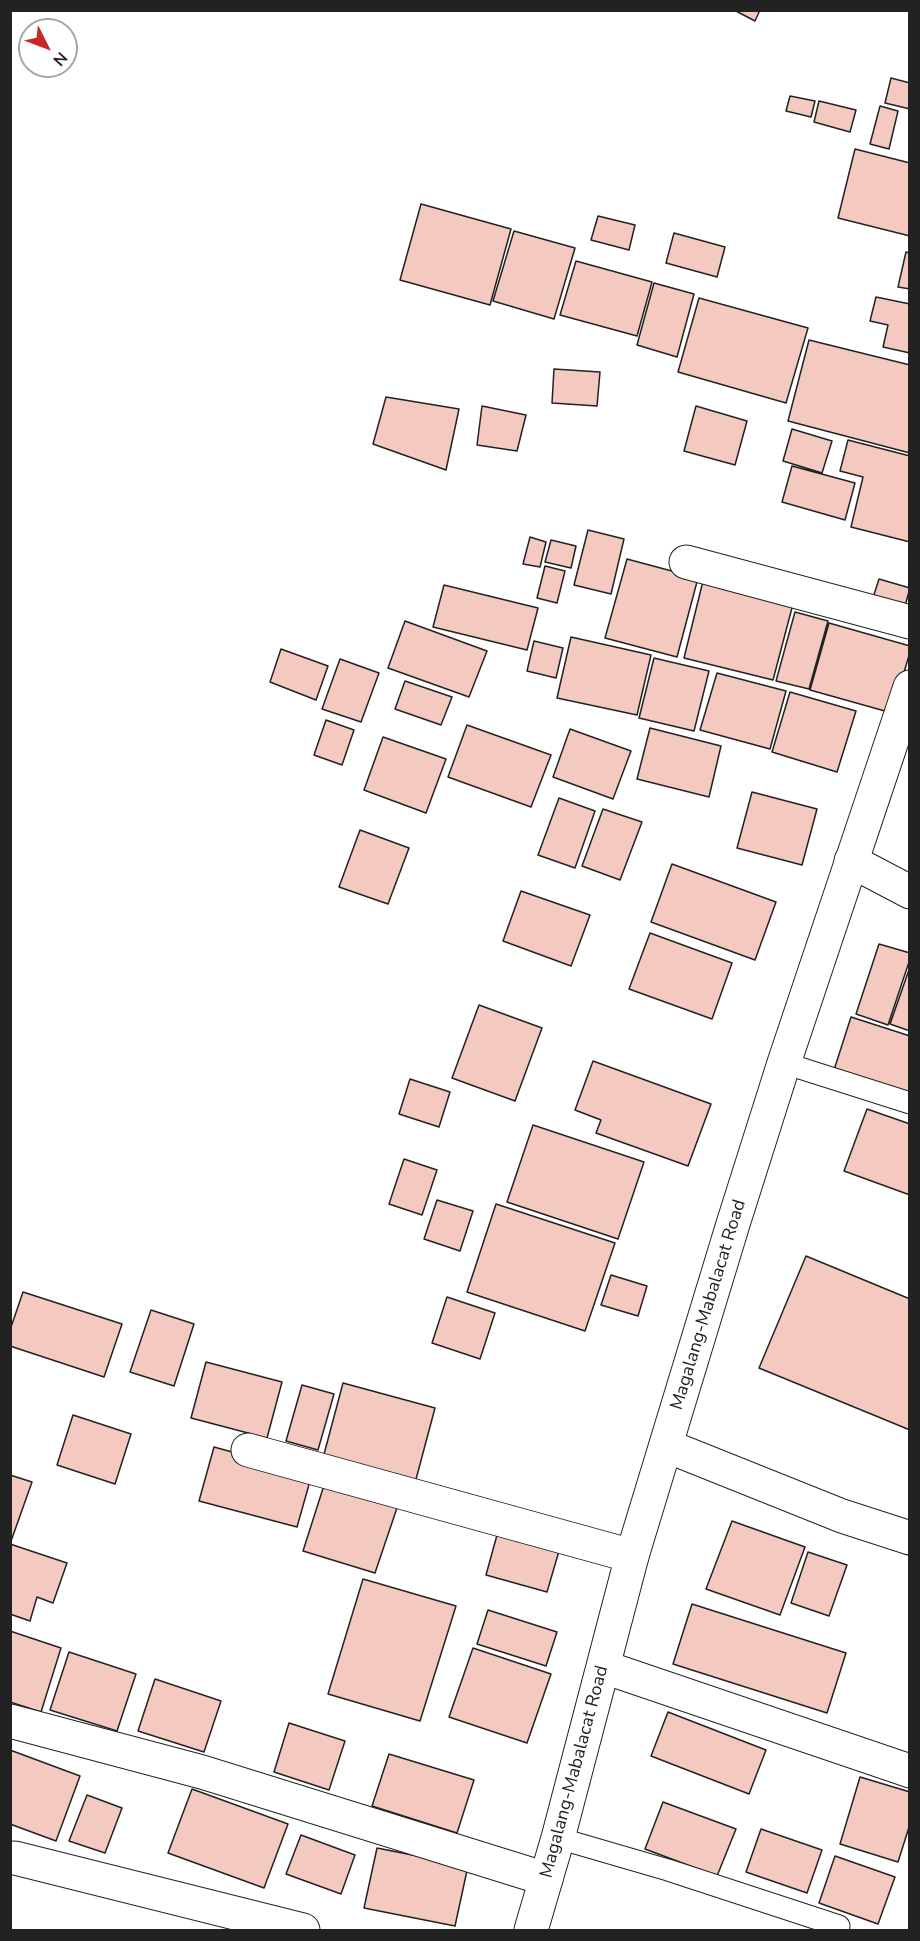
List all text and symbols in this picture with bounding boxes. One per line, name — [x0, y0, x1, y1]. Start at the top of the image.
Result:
north arrow — [18, 18, 78, 78]
text: N — [48, 47, 72, 71]
street label: Magalang-Mabalacat Road — [667, 1197, 751, 1413]
street label: Magalang-Mabalacat Road — [536, 1664, 614, 1880]

